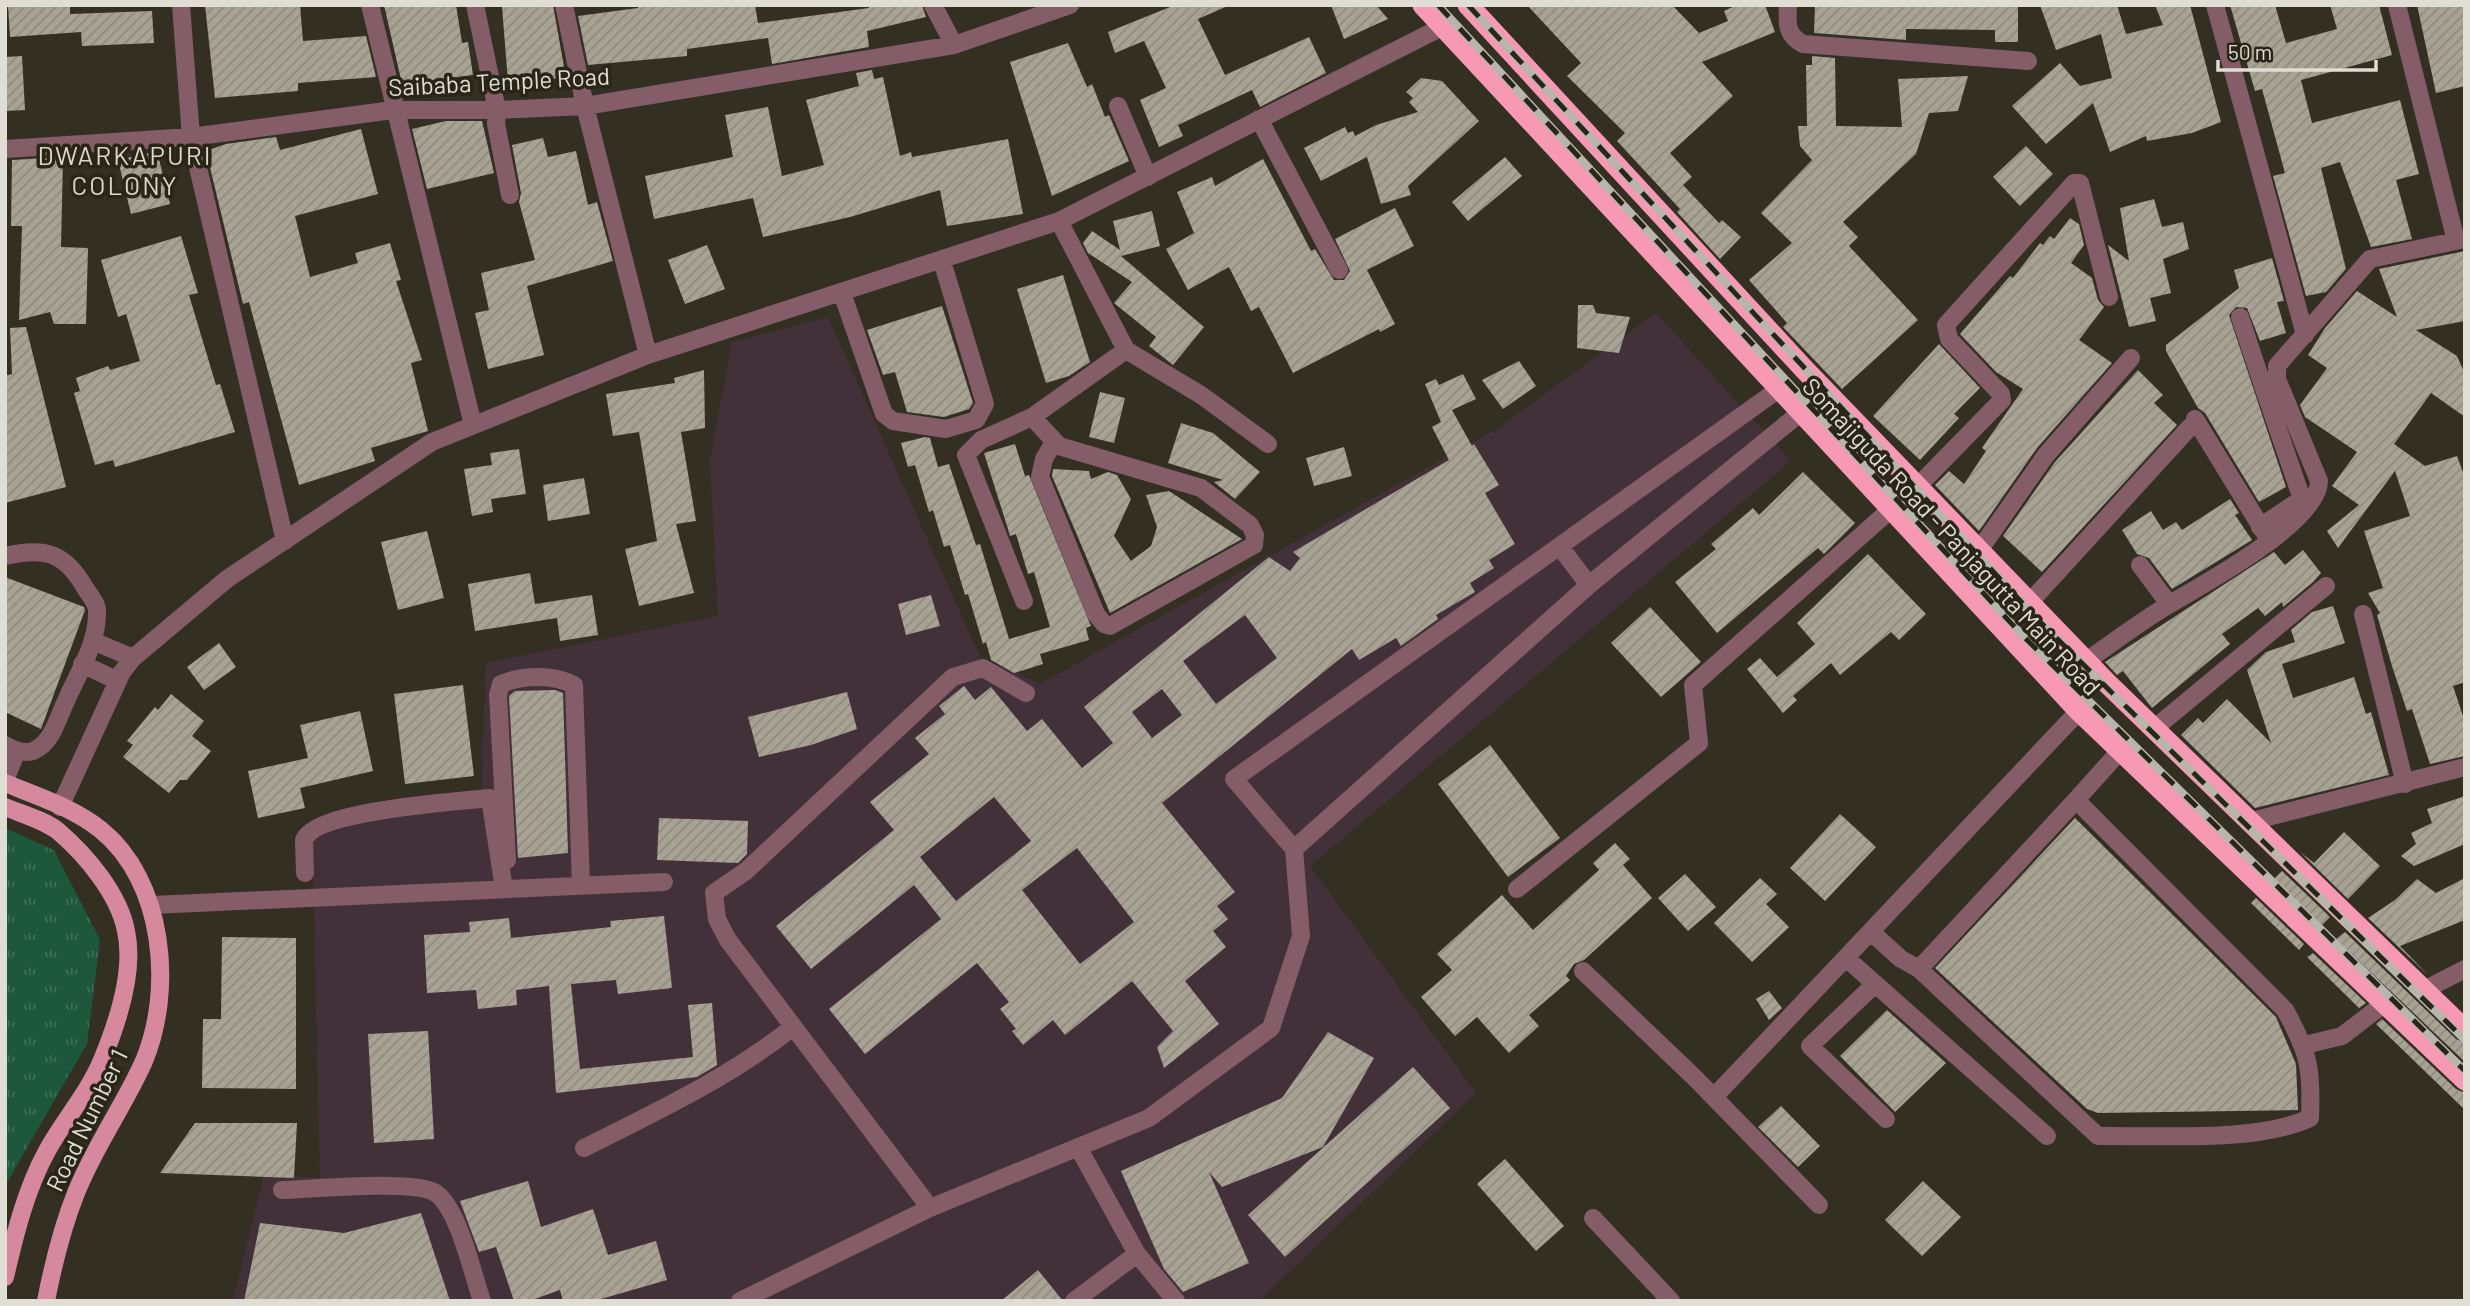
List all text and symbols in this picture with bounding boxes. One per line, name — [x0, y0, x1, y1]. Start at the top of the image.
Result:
scale bar — [2218, 28, 2376, 72]
text: 50 m — [2228, 39, 2272, 64]
street label: Saibaba Temple Road — [387, 61, 611, 101]
district label: DWARKAPURI COLONY — [38, 139, 212, 200]
street label: Somajiguda Road - Panjagutta Main Road — [1797, 371, 2107, 701]
street label: Road Number 1 — [39, 1044, 133, 1196]

